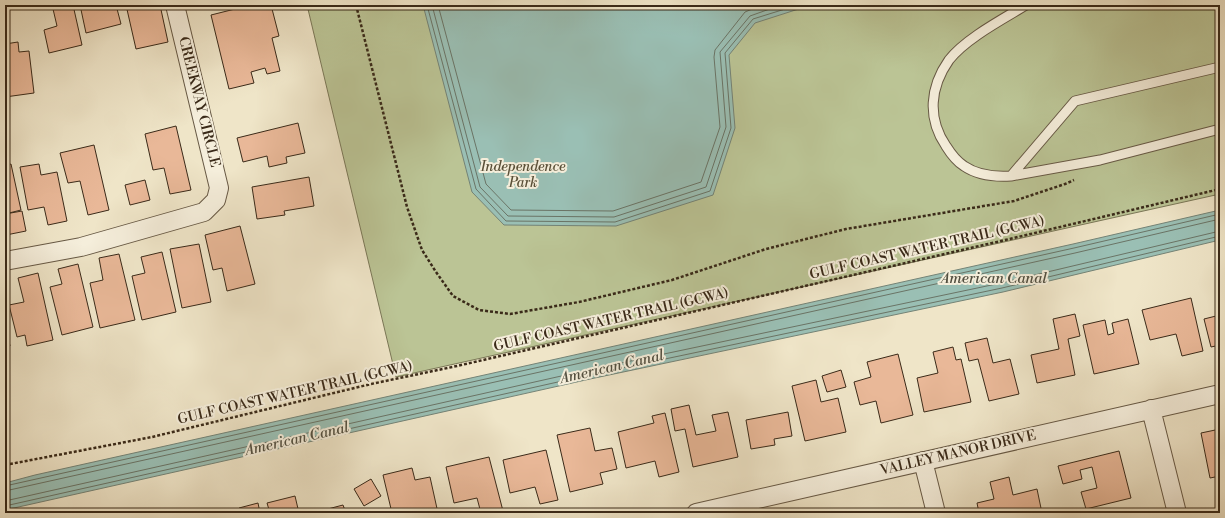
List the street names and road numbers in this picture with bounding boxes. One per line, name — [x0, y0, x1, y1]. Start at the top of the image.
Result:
street label: CREEKWAY CIRCLE — [174, 35, 224, 169]
street label: GULF COAST WATER TRAIL (GCWA) — [808, 212, 1046, 284]
street label: GULF COAST WATER TRAIL (GCWA) — [492, 284, 730, 356]
street label: GULF COAST WATER TRAIL (GCWA) — [176, 357, 414, 429]
street label: VALLEY MANOR DRIVE — [877, 426, 1038, 480]

